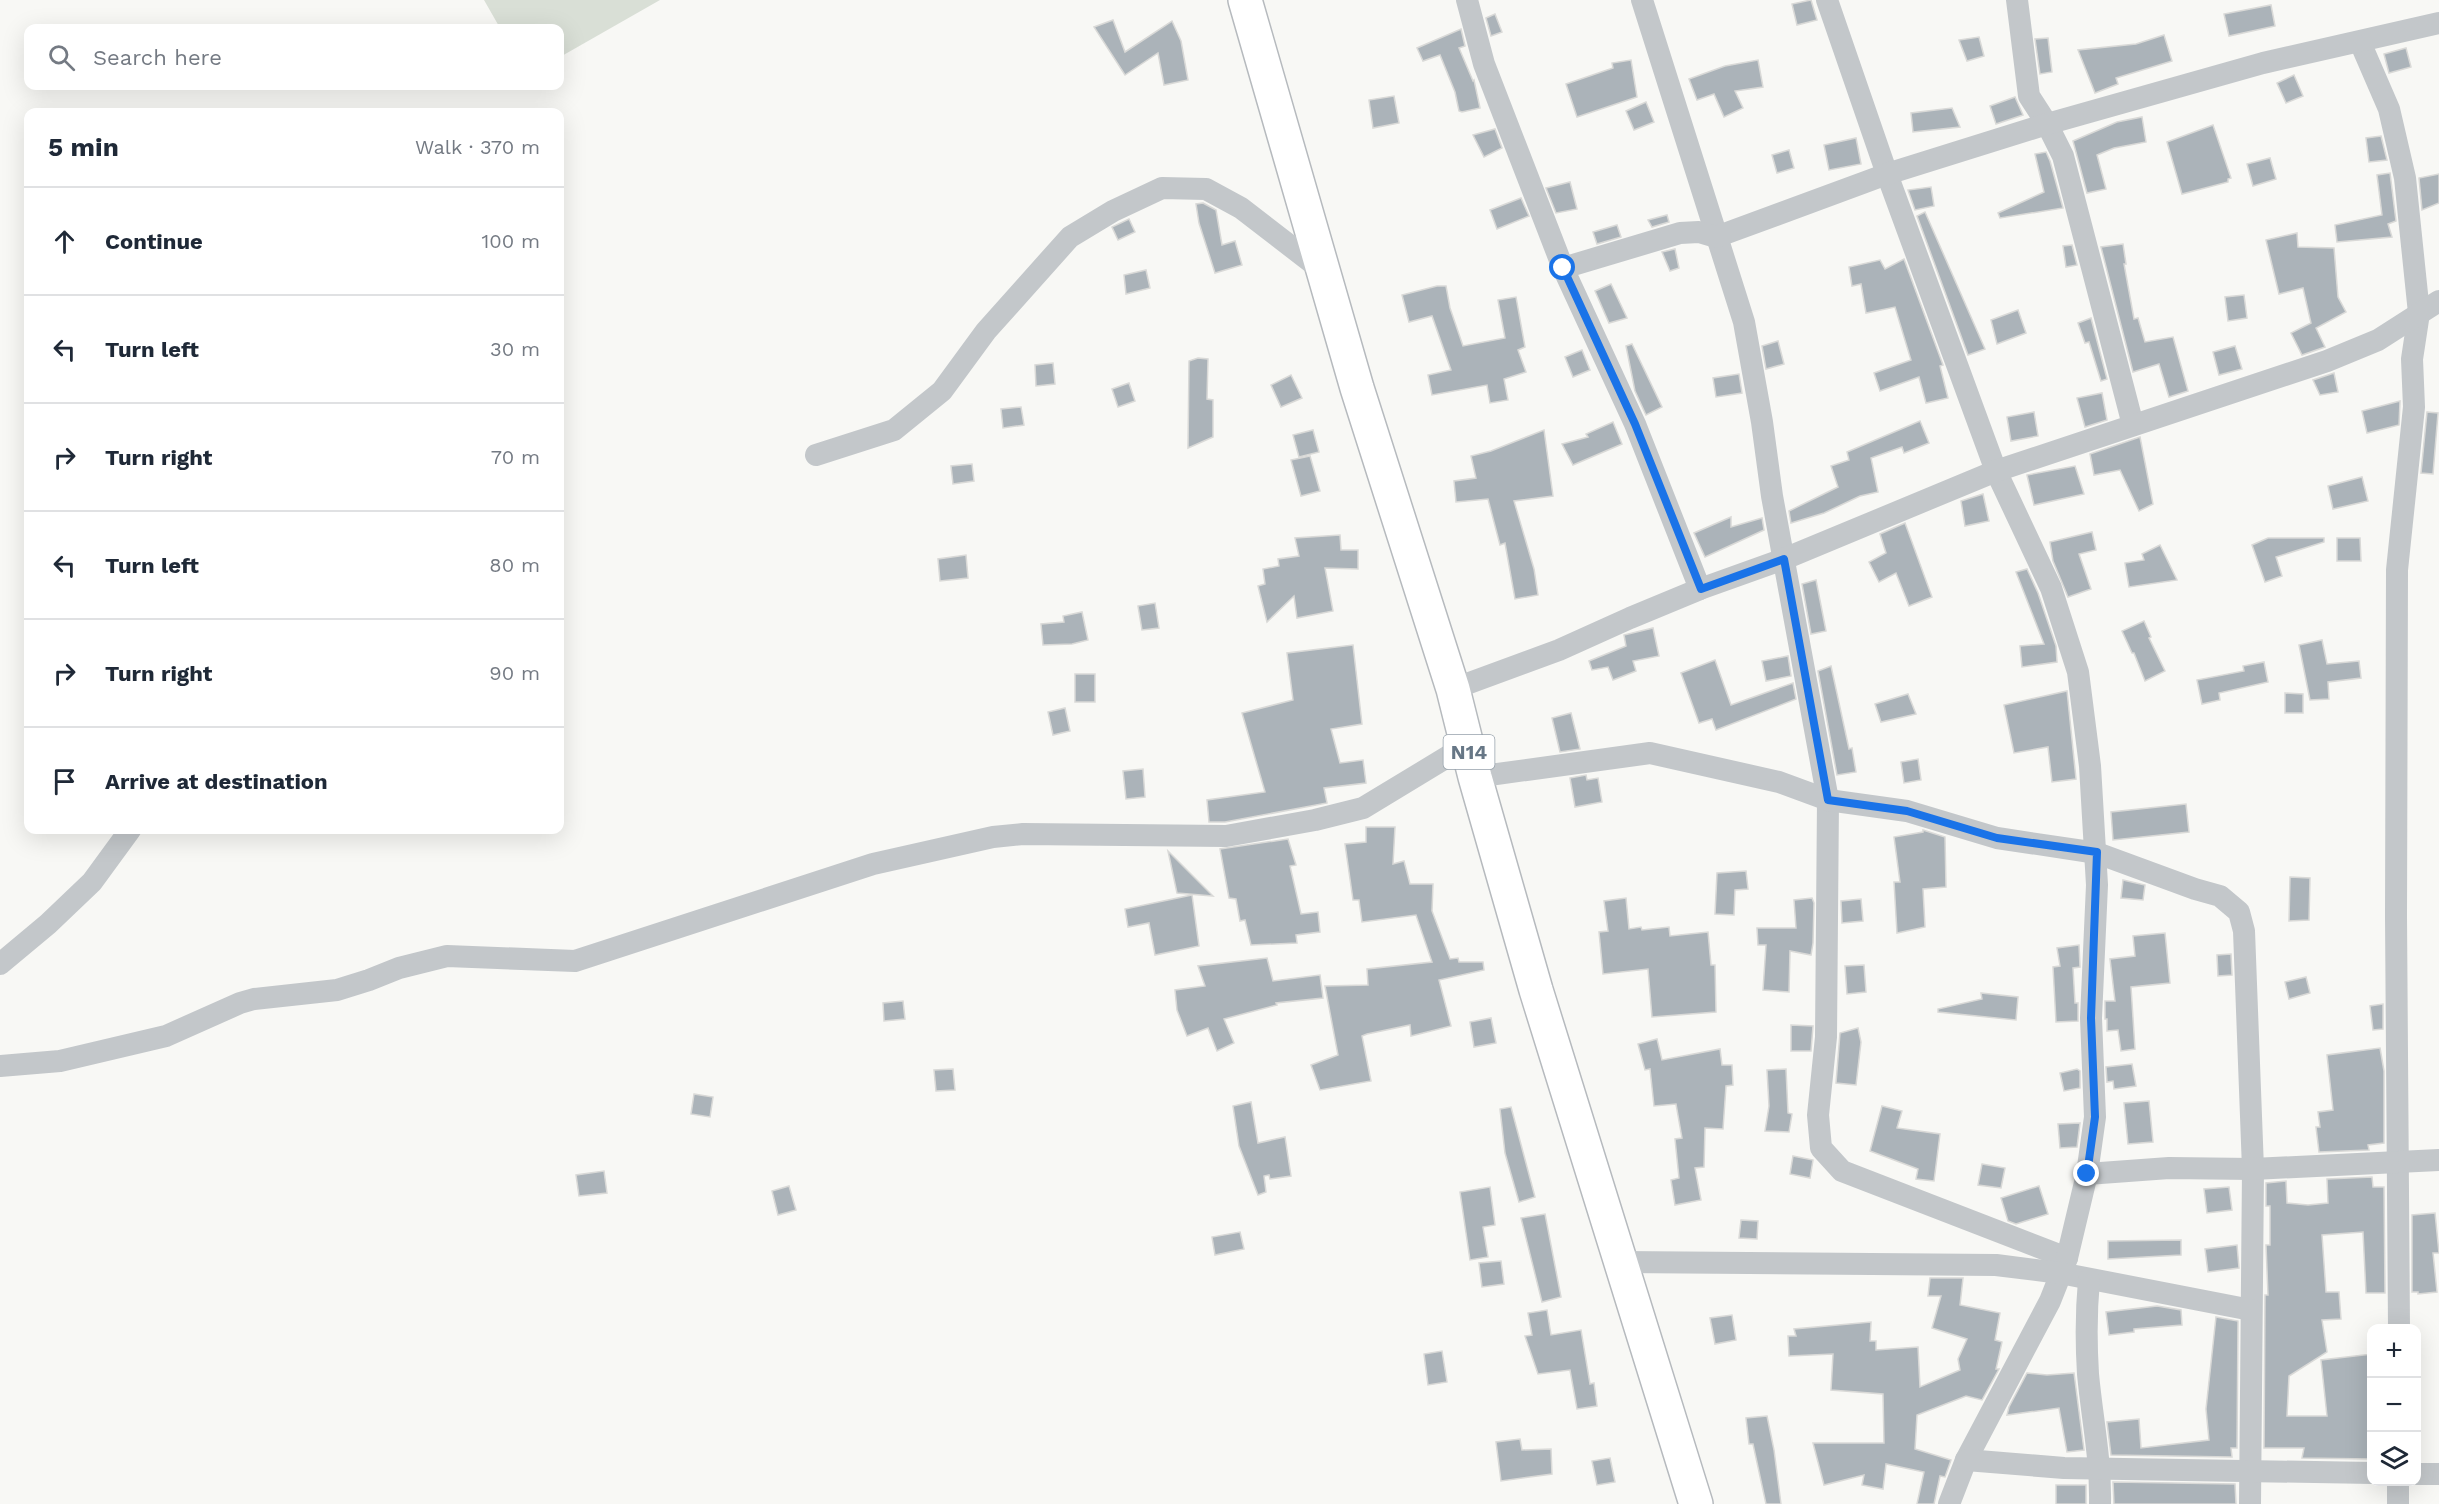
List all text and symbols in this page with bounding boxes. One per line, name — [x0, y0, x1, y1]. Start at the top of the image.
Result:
search box — [24, 24, 564, 90]
icon: search — [45, 41, 78, 74]
text: Search here — [93, 45, 222, 70]
text: 5 min — [48, 132, 119, 162]
text: Walk · 370 m — [415, 135, 540, 159]
icon: ahead — [48, 225, 81, 258]
text: Continue — [105, 229, 203, 254]
text: 100 m — [481, 229, 540, 253]
route start — [1549, 254, 1575, 280]
icon: left — [48, 333, 81, 366]
text: Turn left — [105, 337, 199, 362]
text: 30 m — [490, 337, 540, 361]
icon: right — [48, 441, 81, 474]
text: Turn right — [105, 445, 212, 470]
text: 70 m — [491, 445, 540, 469]
icon: left — [48, 549, 81, 582]
text: Turn left — [105, 553, 199, 578]
text: 80 m — [489, 553, 540, 577]
icon: right — [48, 657, 81, 690]
text: Turn right — [105, 661, 212, 686]
text: 90 m — [489, 661, 540, 685]
road number: N14 — [1444, 735, 1494, 769]
icon: arrive — [48, 765, 81, 798]
text: Arrive at destination — [105, 769, 328, 794]
route end — [2073, 1160, 2099, 1186]
map controls — [2367, 1324, 2421, 1486]
button: + — [2367, 1324, 2421, 1378]
button: − — [2367, 1378, 2421, 1432]
button: layers — [2367, 1432, 2421, 1486]

